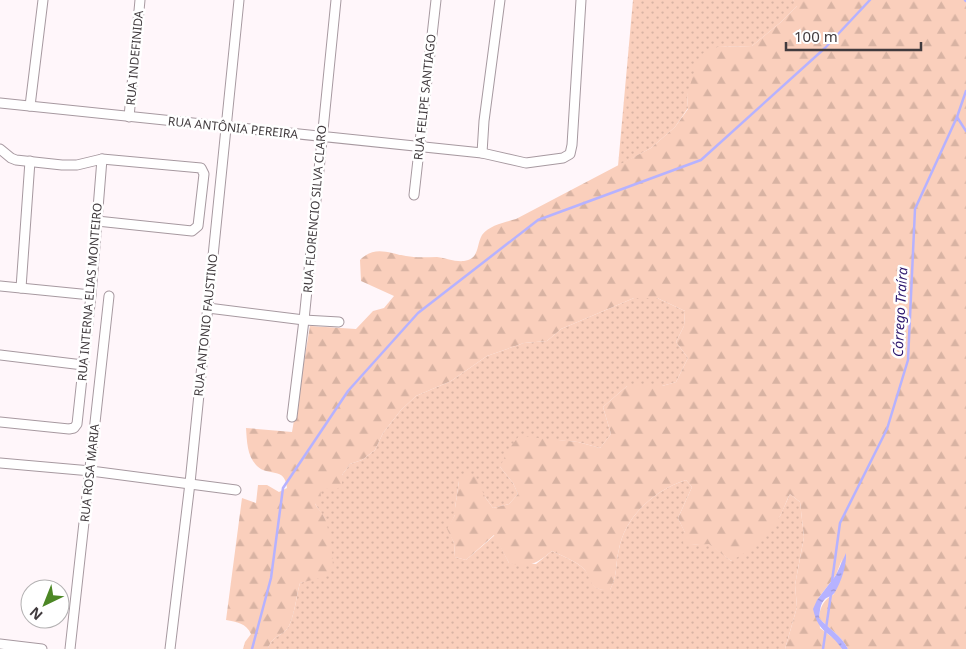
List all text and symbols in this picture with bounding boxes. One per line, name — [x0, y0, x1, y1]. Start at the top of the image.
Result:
street label: RUA INDEFINIDA — [122, 9, 147, 106]
scale bar — [786, 20, 921, 52]
text: 100 m — [794, 26, 838, 46]
street label: RUA FELIPE SANTIAGO — [409, 33, 440, 161]
street label: RUA ANTÔNIA PEREIRA — [167, 112, 299, 143]
street label: RUA FLORENCIO SILVA CLARO — [299, 124, 330, 294]
street label: RUA INTERNA ELIAS MONTEIRO — [73, 202, 106, 382]
street label: RUA ANTONIO FAUSTINO — [190, 253, 221, 397]
water label: Córrego Traíra — [888, 266, 911, 357]
street label: RUA ROSA MARIA — [76, 423, 103, 523]
north arrow — [20, 579, 70, 629]
text: N — [25, 603, 46, 625]

